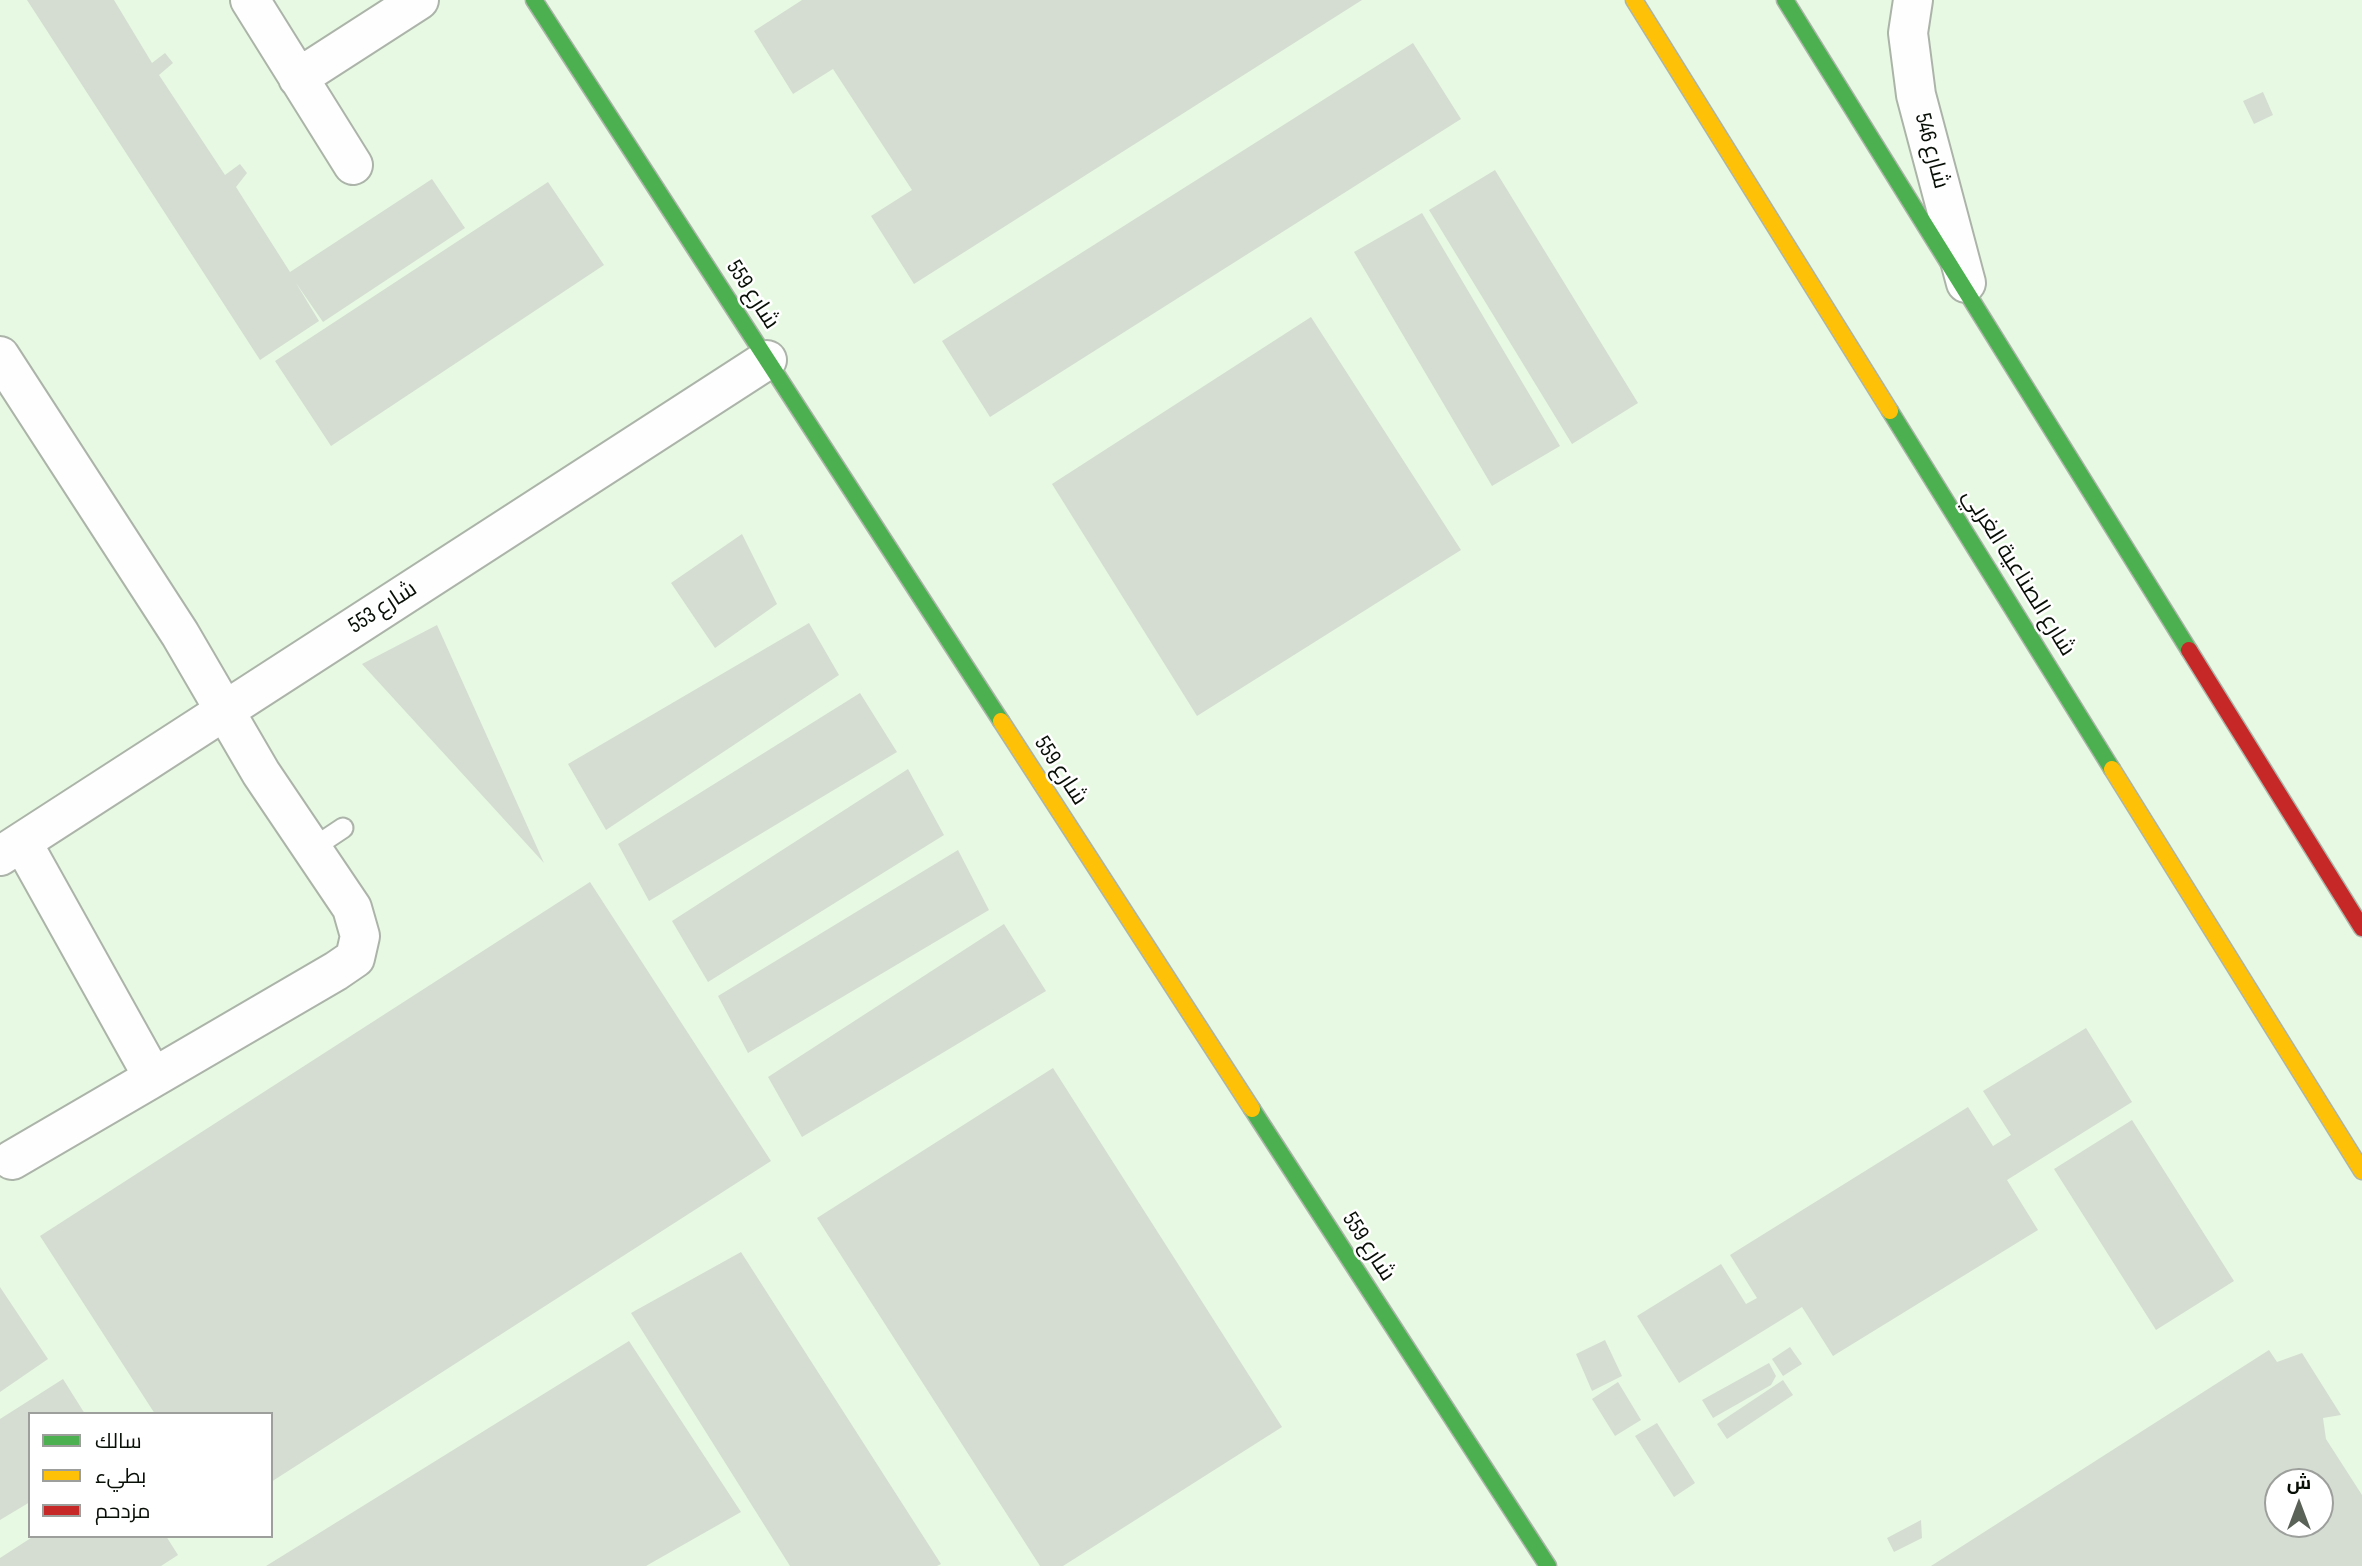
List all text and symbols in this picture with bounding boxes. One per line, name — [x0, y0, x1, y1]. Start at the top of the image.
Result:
street label: شارع 546 — [1908, 110, 1954, 192]
street label: شارع 559 — [720, 255, 784, 335]
street label: شارع الصناعية الغربي — [1955, 484, 2081, 662]
street label: شارع 553 — [343, 576, 423, 640]
street label: شارع 559 — [1028, 731, 1092, 811]
street label: شارع 559 — [1336, 1207, 1400, 1287]
legend — [28, 1412, 273, 1538]
text: سالك — [95, 1429, 142, 1454]
text: بطيء — [95, 1464, 146, 1489]
north arrow — [2264, 1468, 2334, 1538]
text: ش — [2287, 1472, 2311, 1495]
text: مزدحم — [95, 1499, 150, 1524]

